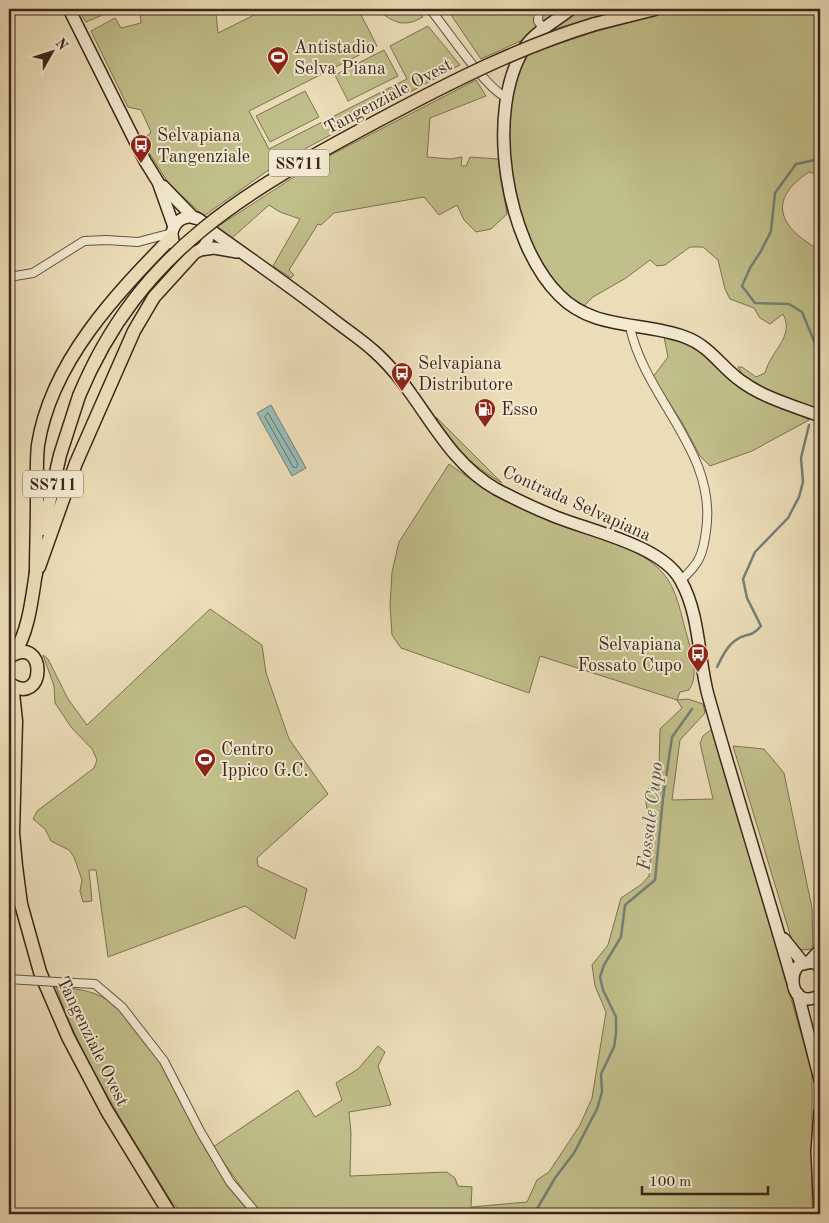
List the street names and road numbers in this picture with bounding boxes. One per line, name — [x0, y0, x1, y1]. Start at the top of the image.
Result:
street label: Tangenziale Ovest — [322, 56, 455, 138]
road number: SS711 — [269, 150, 329, 177]
street label: Contrada Selvapiana — [500, 463, 654, 545]
road number: SS711 — [23, 470, 83, 498]
street label: Tangenziale Ovest — [53, 974, 131, 1109]

